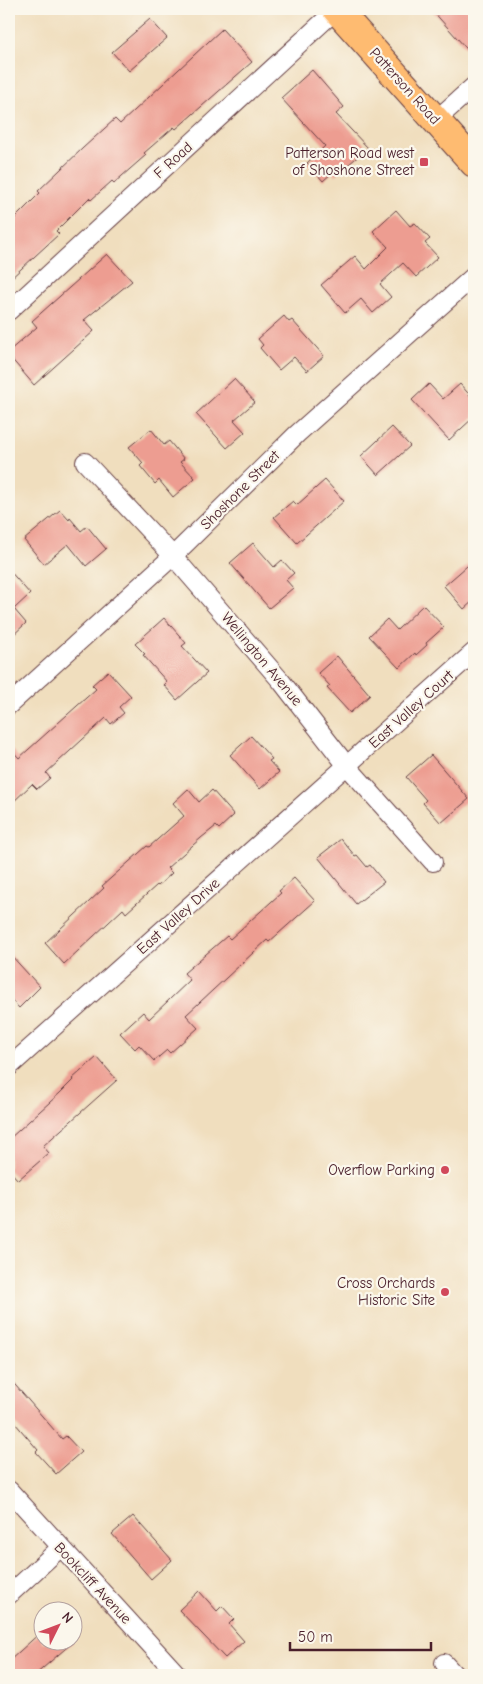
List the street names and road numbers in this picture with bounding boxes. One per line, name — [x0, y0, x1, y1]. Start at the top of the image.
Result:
street label: Patterson Road — [366, 44, 444, 128]
street label: F Road — [150, 138, 196, 182]
street label: Shoshone Street — [197, 446, 284, 533]
street label: Wellington Avenue — [218, 609, 307, 710]
street label: East Valley Court — [365, 666, 458, 752]
street label: East Valley Drive — [133, 874, 224, 958]
street label: Bookcliff Avenue — [51, 1538, 136, 1628]

